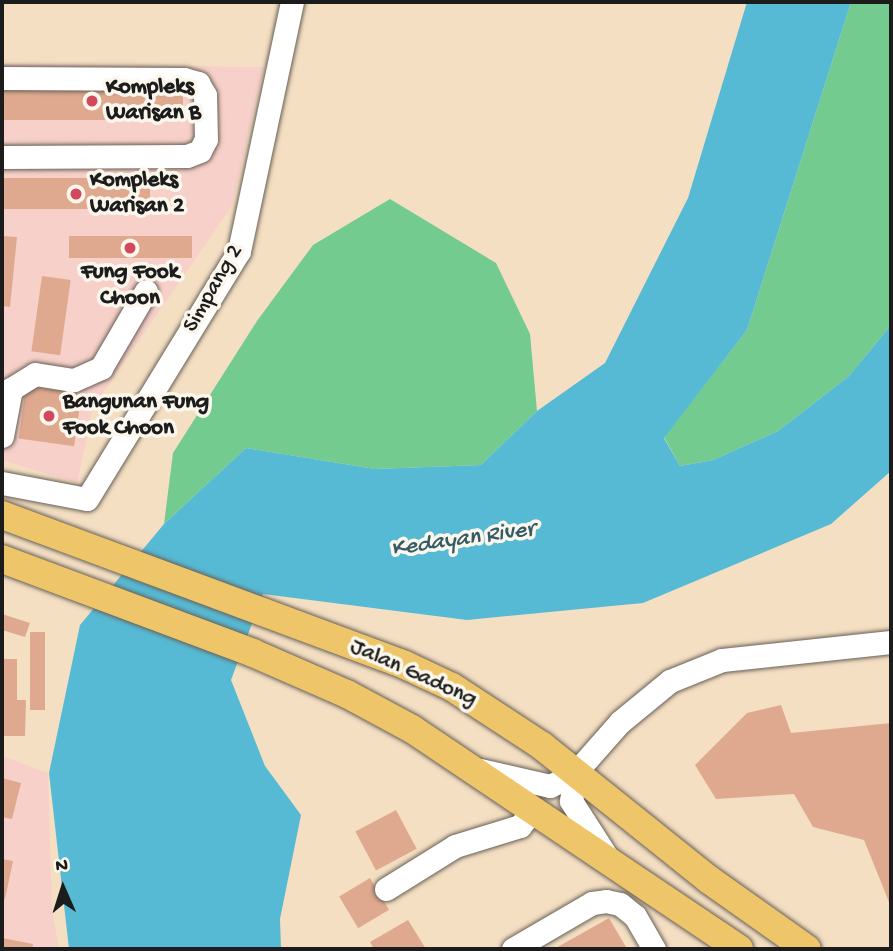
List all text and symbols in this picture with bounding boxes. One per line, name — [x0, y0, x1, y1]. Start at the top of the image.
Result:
place label: Kompleks Warisan B — [106, 74, 201, 128]
marker: Kompleks Warisan B — [84, 93, 100, 109]
place label: Kompleks Warisan 2 — [90, 167, 184, 221]
marker: Kompleks Warisan 2 — [68, 186, 84, 202]
marker: Fung Fook Choon — [122, 240, 138, 256]
street label: Simpang 2 — [178, 240, 250, 338]
place label: Fung Fook Choon — [81, 259, 179, 313]
place label: Bangunan Fung Fook Choon — [63, 389, 209, 443]
marker: Bangunan Fung Fook Choon — [41, 408, 57, 424]
water label: Kedayan River — [389, 516, 537, 564]
street label: Jalan Gadong — [345, 634, 481, 714]
north arrow — [28, 853, 98, 923]
text: N — [55, 855, 69, 878]

